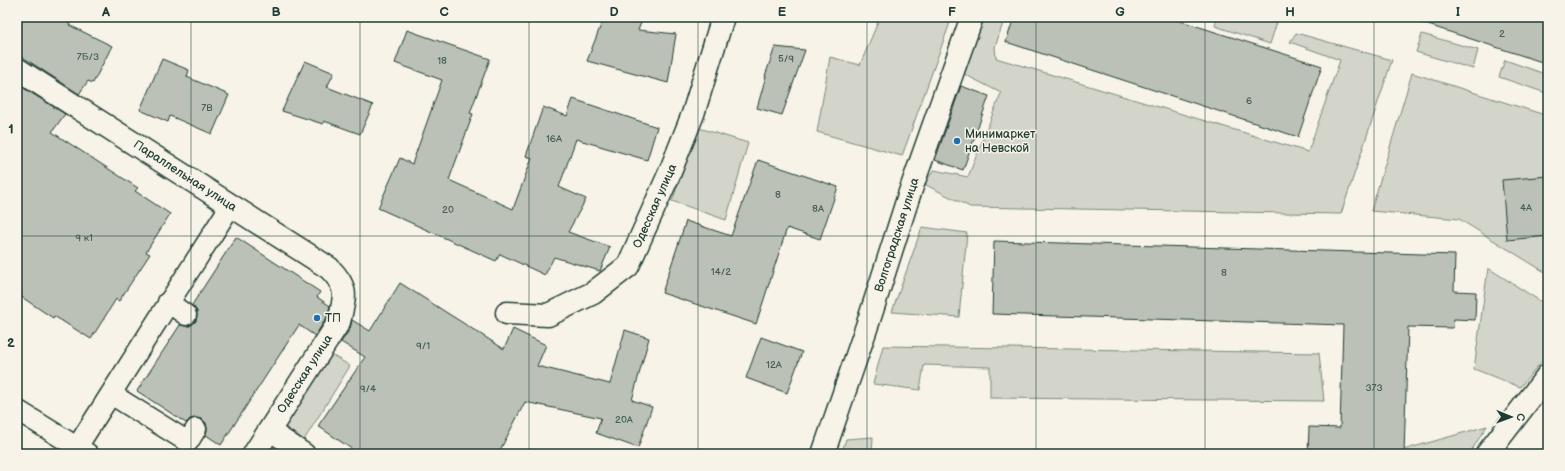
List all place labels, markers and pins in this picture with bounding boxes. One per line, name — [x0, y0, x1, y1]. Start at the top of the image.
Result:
place label: Минимаркет на Невской — [965, 127, 1036, 156]
marker: Минимаркет на Невской — [952, 136, 962, 146]
place label: ТП — [325, 311, 341, 326]
marker: ТП — [312, 313, 322, 323]

